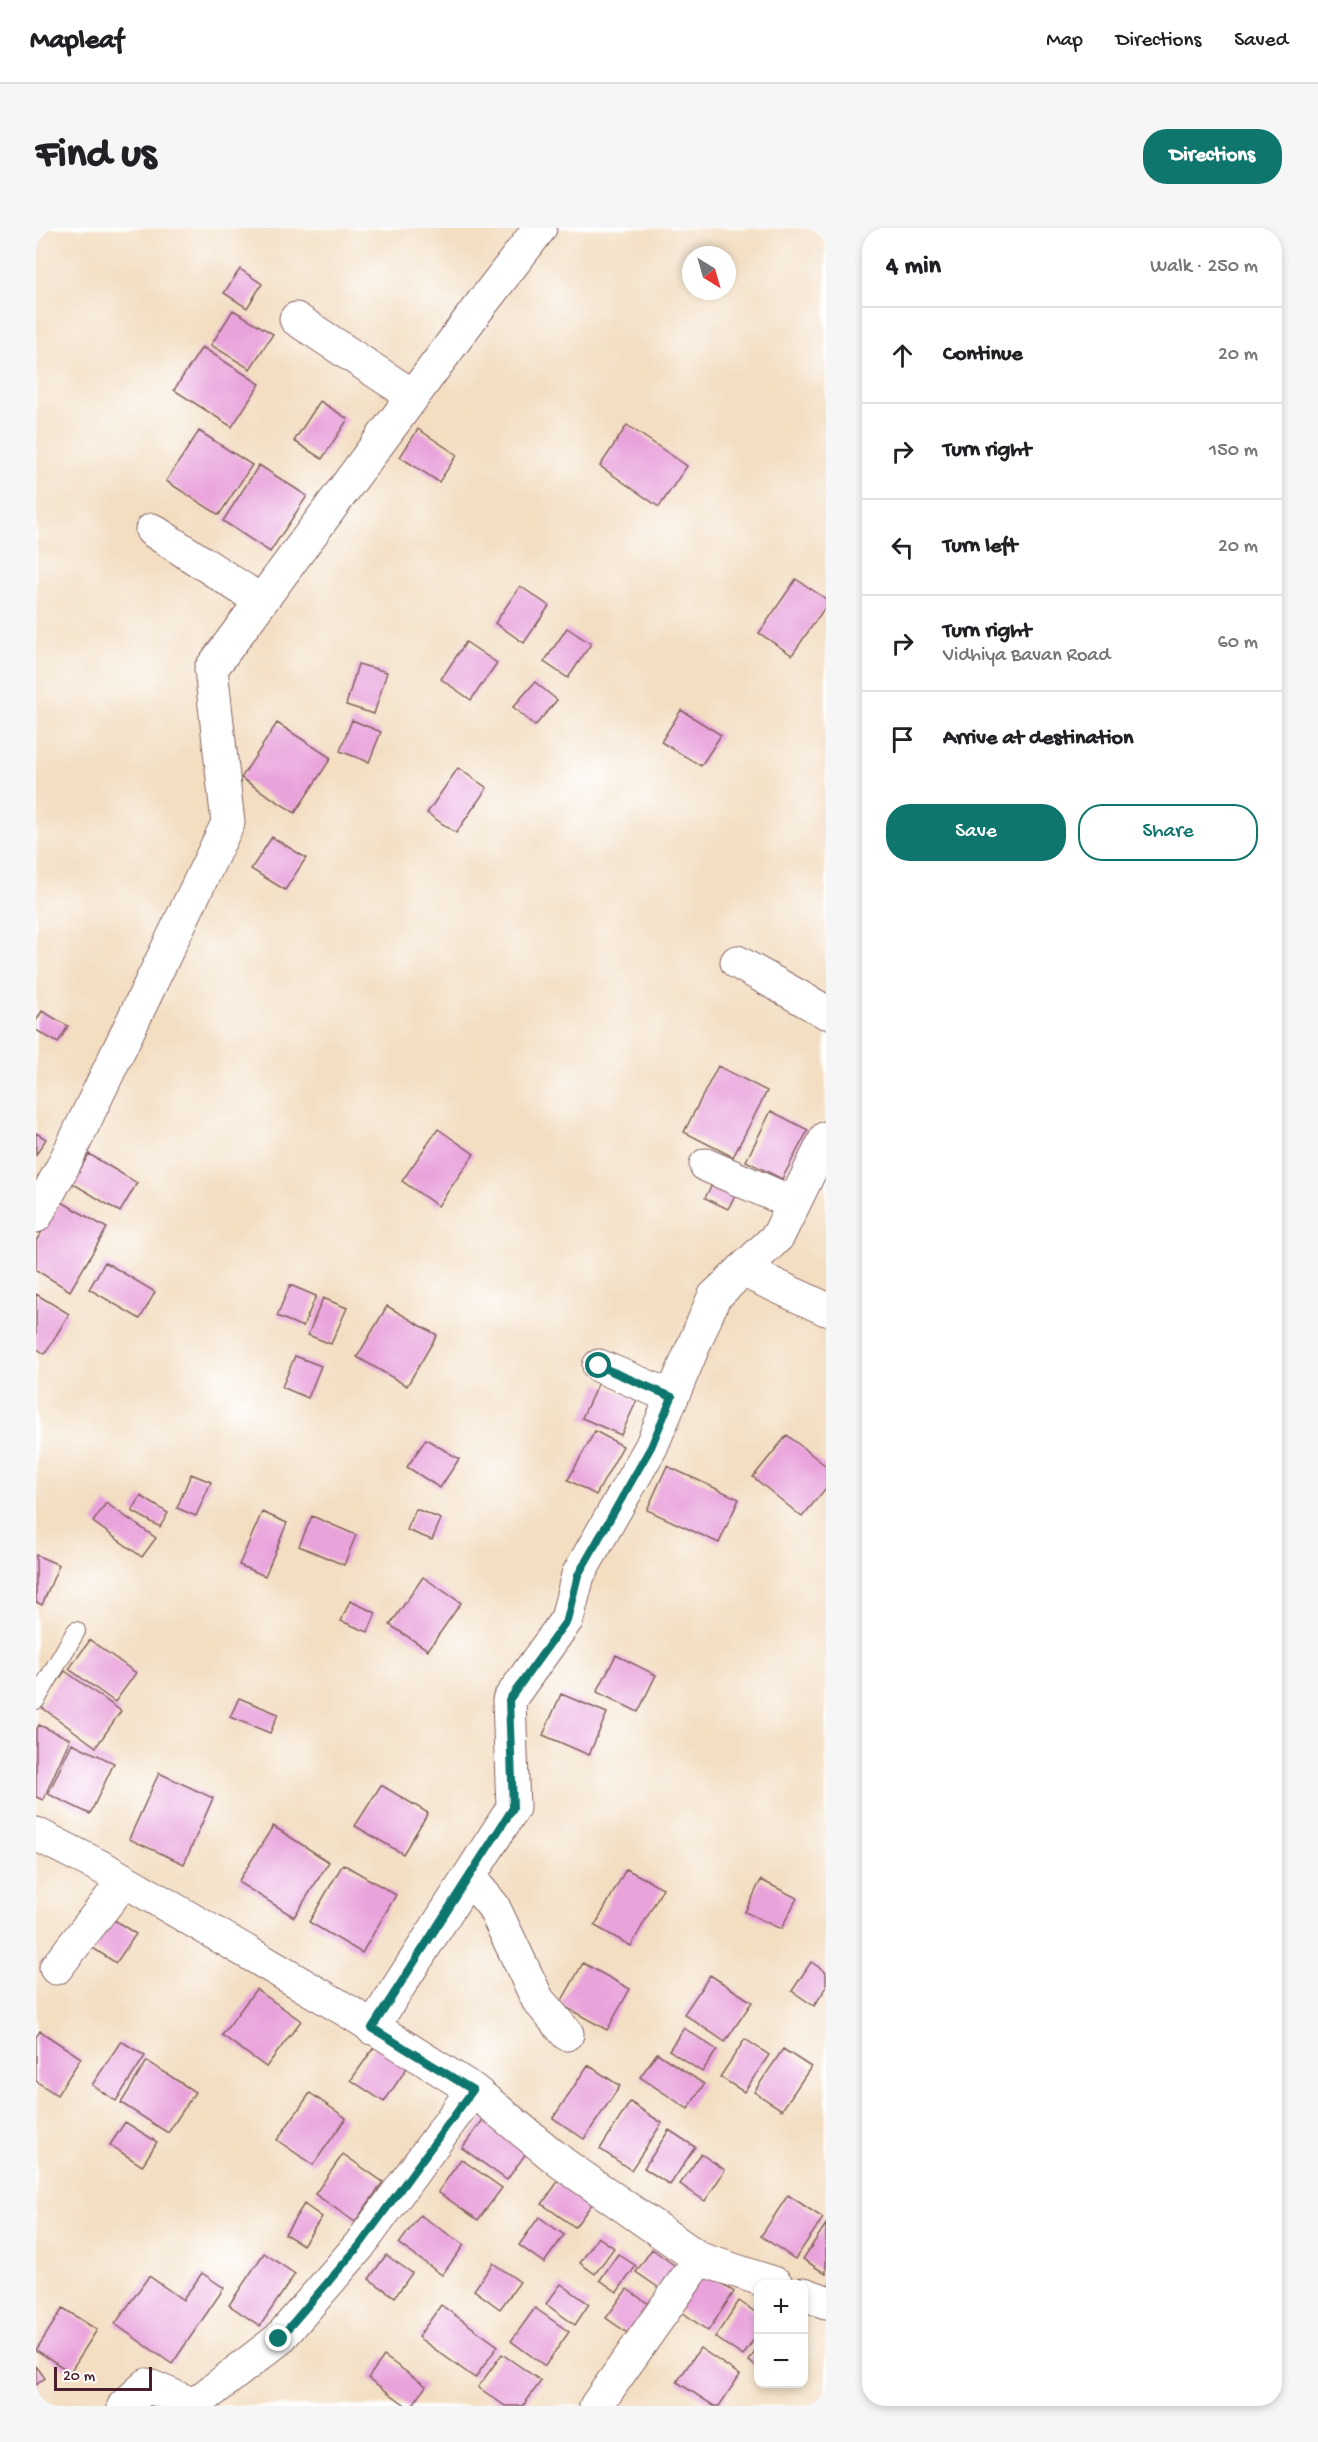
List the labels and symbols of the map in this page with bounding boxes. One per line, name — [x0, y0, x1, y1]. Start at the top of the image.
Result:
north arrow — [682, 246, 736, 300]
route start — [585, 1352, 611, 1378]
route end — [265, 2325, 291, 2351]
scale bar — [54, 2364, 152, 2392]

